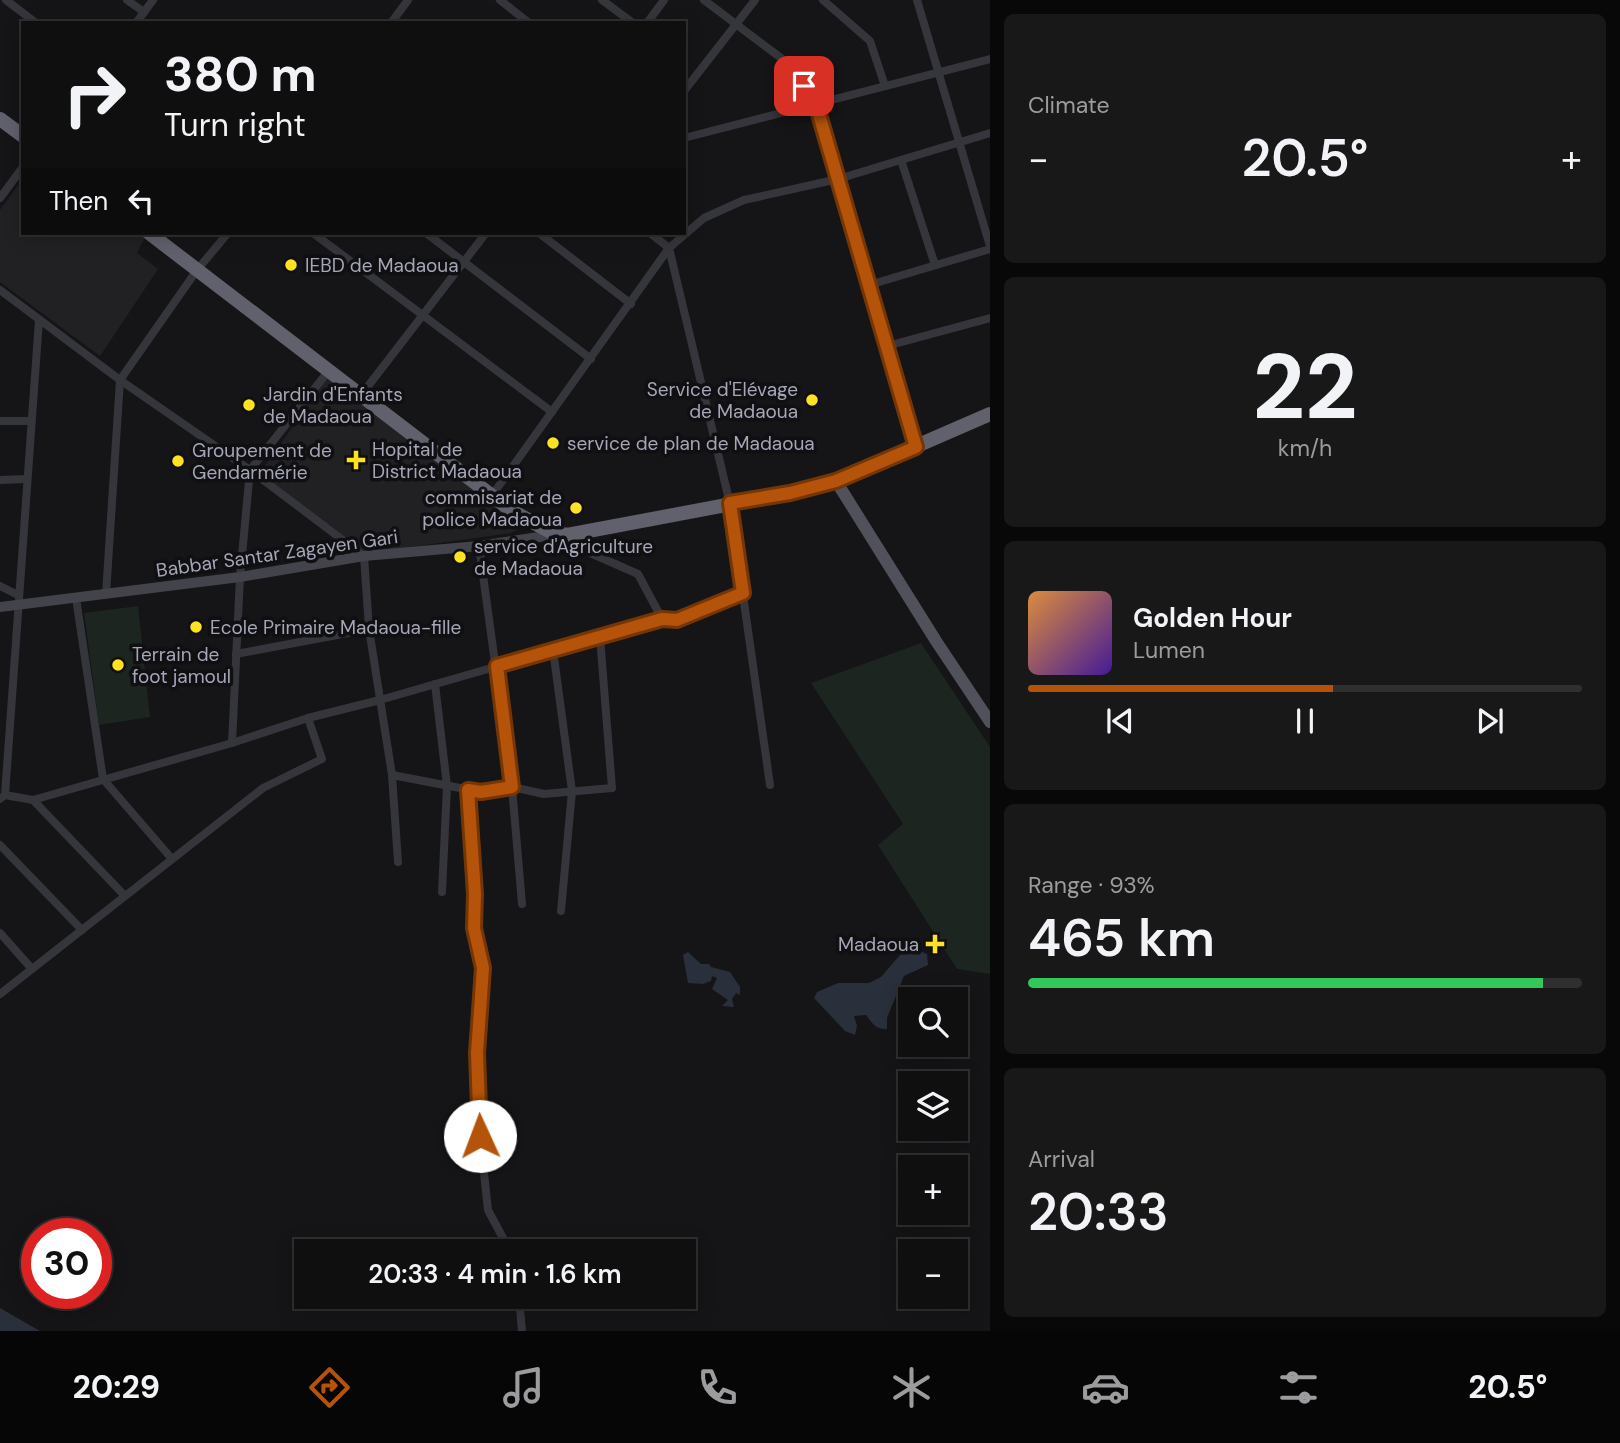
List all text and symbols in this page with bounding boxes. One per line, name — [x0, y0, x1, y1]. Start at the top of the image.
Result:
text: 380 m — [164, 42, 317, 106]
icon: right — [49, 49, 140, 140]
pin — [774, 56, 834, 116]
icon: arrive — [785, 67, 823, 105]
text: Climate — [1028, 90, 1110, 120]
text: Turn right — [164, 104, 306, 146]
text: 20.5° — [1242, 124, 1368, 192]
text: − — [1028, 134, 1049, 184]
text: + — [1561, 134, 1582, 184]
icon: left — [122, 182, 160, 220]
text: Then — [49, 184, 108, 218]
place label: IEBD de Madaoua — [305, 253, 459, 278]
marker: IEBD de Madaoua — [283, 257, 299, 273]
text: 22 — [1252, 328, 1358, 446]
place label: Service d'Elévage de Madaoua — [647, 377, 798, 424]
place label: Jardin d'Enfants de Madaoua — [263, 382, 403, 429]
marker: Service d'Elévage de Madaoua — [804, 392, 820, 408]
marker: Jardin d'Enfants de Madaoua — [241, 397, 257, 413]
place label: service de plan de Madaoua — [567, 431, 815, 456]
text: km/h — [1278, 433, 1332, 463]
marker: service de plan de Madaoua — [545, 435, 561, 451]
place label: Hopital de District Madaoua — [372, 437, 522, 484]
place label: Groupement de Gendarmérie — [192, 438, 332, 485]
marker: Hopital de District Madaoua — [346, 450, 366, 470]
marker: Groupement de Gendarmérie — [170, 453, 186, 469]
place label: commisariat de police Madaoua — [422, 485, 562, 532]
marker: commisariat de police Madaoua — [568, 500, 584, 516]
street label: Babbar Santar Zagayen Gari — [154, 524, 400, 583]
place label: service d'Agriculture de Madaoua — [474, 534, 653, 581]
marker: service d'Agriculture de Madaoua — [452, 549, 468, 565]
text: Golden Hour — [1133, 601, 1292, 635]
place label: Ecole Primaire Madaoua-fille — [210, 615, 461, 640]
marker: Ecole Primaire Madaoua-fille — [188, 619, 204, 635]
text: Lumen — [1133, 635, 1205, 665]
place label: Terrain de foot jamoul — [132, 642, 231, 689]
marker: Terrain de foot jamoul — [110, 657, 126, 673]
icon: previous — [1101, 702, 1139, 740]
icon: pause — [1286, 702, 1324, 740]
icon: next — [1471, 702, 1509, 740]
text: Range · 93% — [1028, 870, 1155, 900]
text: 465 km — [1028, 904, 1215, 972]
place label: Madaoua — [838, 932, 919, 957]
marker: Madaoua — [925, 934, 945, 954]
map controls — [898, 987, 968, 1309]
button: search — [898, 987, 968, 1057]
button: layers — [898, 1071, 968, 1141]
position arrow — [443, 1099, 517, 1173]
text: Arrival — [1028, 1144, 1095, 1174]
button: + — [898, 1155, 968, 1225]
text: 20:33 — [1028, 1178, 1169, 1246]
speed limit sign: 30 — [21, 1218, 112, 1309]
button: − — [898, 1239, 968, 1309]
text: 20:33 · 4 min · 1.6 km — [368, 1257, 622, 1291]
icon: directions — [305, 1363, 354, 1412]
icon: music — [499, 1363, 548, 1412]
icon: phone — [693, 1363, 742, 1412]
icon: climate — [887, 1363, 936, 1412]
icon: car — [1081, 1363, 1130, 1412]
icon: filters — [1274, 1363, 1323, 1412]
text: 20:29 — [72, 1366, 160, 1408]
text: 20.5° — [1468, 1366, 1547, 1408]

